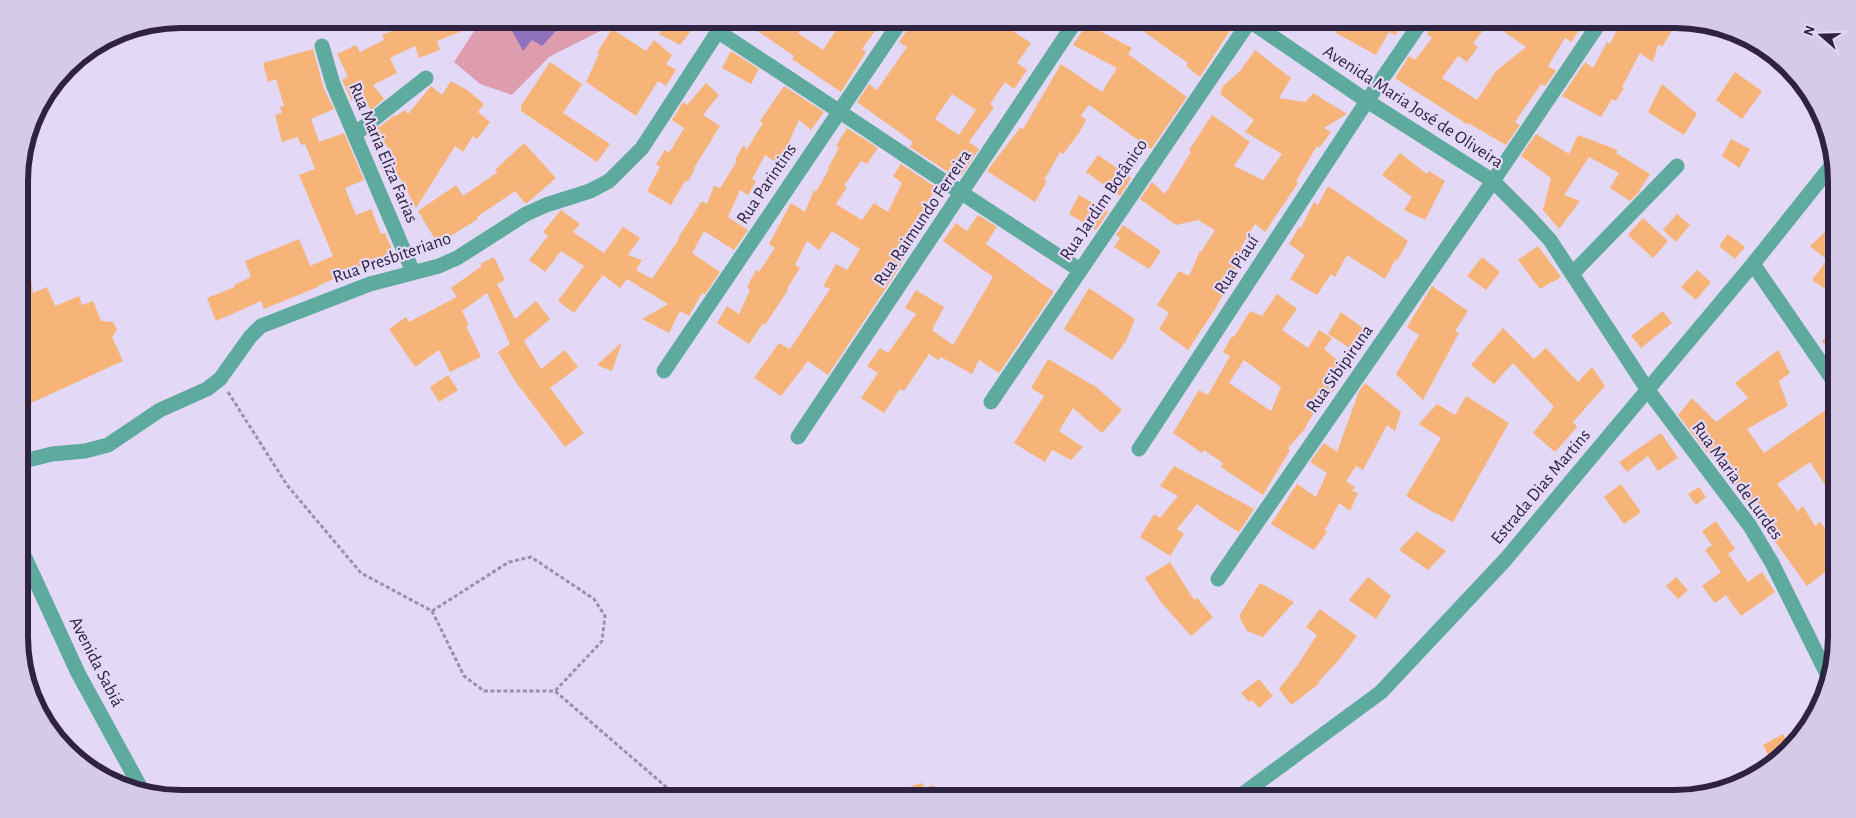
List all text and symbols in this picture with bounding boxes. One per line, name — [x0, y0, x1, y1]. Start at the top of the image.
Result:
north arrow — [1796, 10, 1846, 60]
text: N — [1801, 24, 1818, 38]
street label: Avenida Maria José de Oliveira — [1320, 42, 1506, 172]
street label: Rua Maria Eliza Farias — [345, 80, 421, 226]
street label: Rua Jardim Botânico — [1057, 136, 1151, 264]
street label: Rua Parintins — [734, 141, 800, 227]
street label: Rua Raimundo Ferreira — [871, 147, 975, 289]
street label: Rua Presbiteriano — [331, 229, 454, 287]
street label: Rua Piauí — [1212, 232, 1263, 297]
street label: Rua Sibipiruna — [1303, 322, 1377, 416]
street label: Rua Maria de Lurdes — [1688, 419, 1786, 543]
street label: Estrada Dias Martins — [1488, 426, 1594, 548]
street label: Avenida Sabiá — [66, 614, 126, 710]

